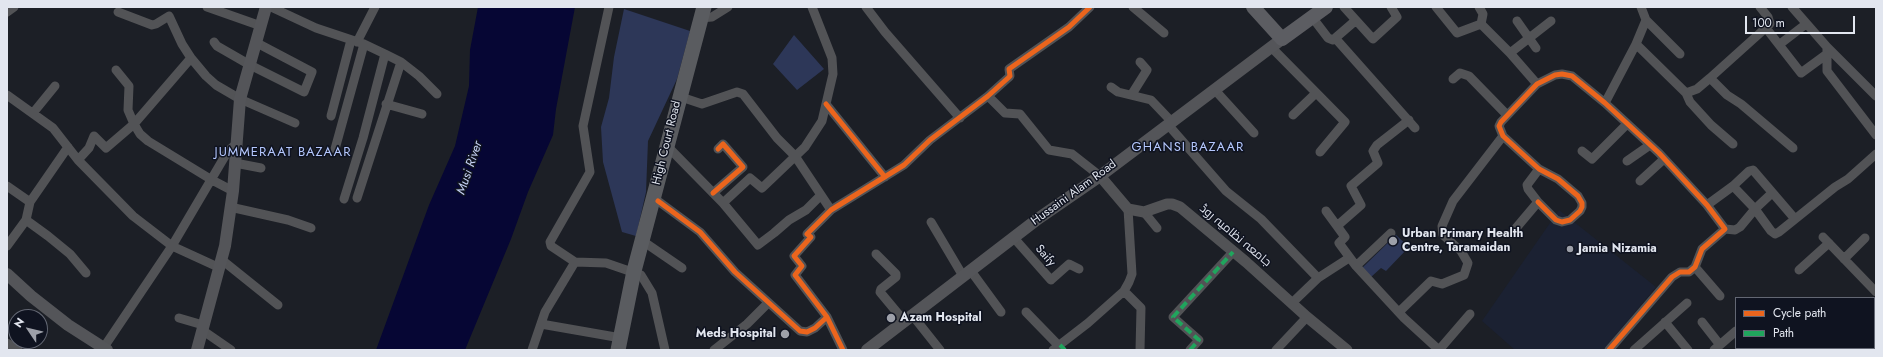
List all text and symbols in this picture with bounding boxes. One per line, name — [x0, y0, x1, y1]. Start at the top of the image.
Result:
scale bar — [1747, 8, 1857, 34]
text: 100 m — [1752, 14, 1785, 32]
street label: High Court Road — [650, 100, 684, 186]
water label: Musi River — [454, 139, 486, 197]
district label: GHANSI BAZAAR — [1132, 140, 1244, 156]
district label: JUMMERAAT BAZAAR — [215, 145, 351, 161]
street label: Hussaini Alam Road — [1029, 157, 1119, 229]
street label: جامعہ نظامیہ روڈ — [1196, 202, 1274, 270]
place label: Urban Primary Health Centre, Taramaidan — [1402, 227, 1523, 255]
marker: Urban Primary Health Centre, Taramaidan — [1387, 235, 1399, 247]
street label: Saify — [1032, 242, 1058, 270]
place label: Jamia Nizamia — [1578, 242, 1657, 256]
marker: Jamia Nizamia — [1565, 244, 1575, 254]
legend — [1735, 297, 1875, 349]
text: Cycle path — [1773, 304, 1826, 322]
north arrow — [8, 309, 48, 349]
place label: Azam Hospital — [900, 311, 982, 325]
marker: Azam Hospital — [885, 312, 897, 324]
text: N — [10, 315, 28, 331]
text: Path — [1773, 324, 1794, 342]
place label: Meds Hospital — [696, 327, 776, 341]
marker: Meds Hospital — [779, 328, 791, 340]

